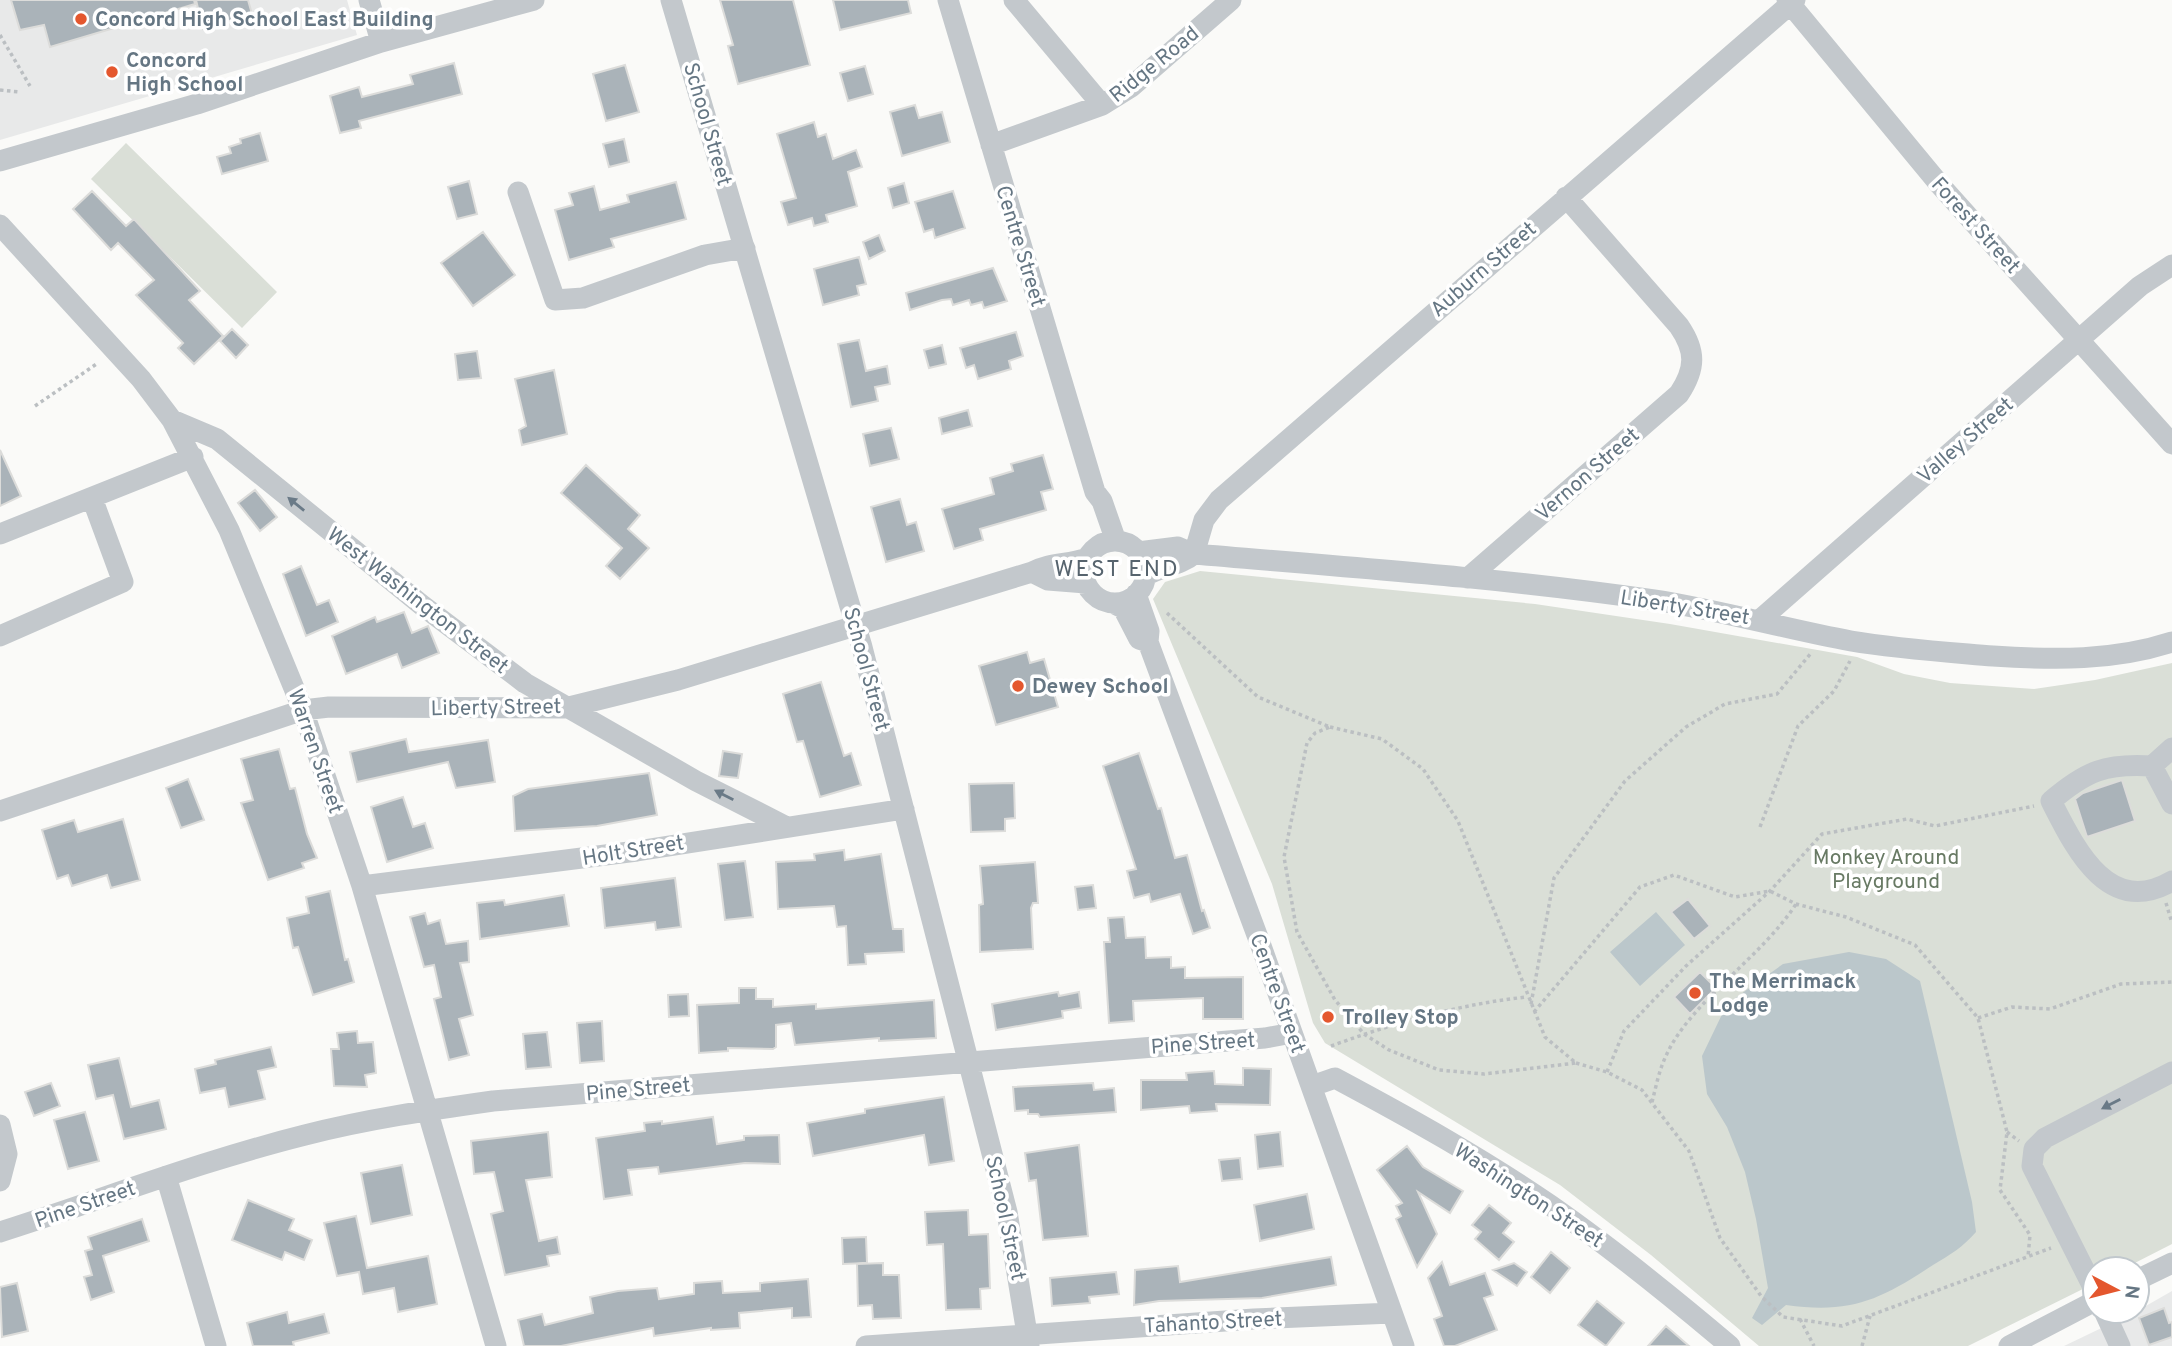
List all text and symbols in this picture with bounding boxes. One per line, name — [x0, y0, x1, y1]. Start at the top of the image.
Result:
place label: Concord High School East Building — [95, 7, 434, 34]
marker: Concord High School East Building — [73, 11, 89, 27]
street label: Ridge Road — [1105, 21, 1205, 110]
place label: Concord High School — [126, 48, 243, 99]
street label: School Street — [676, 60, 737, 189]
marker: Concord High School — [104, 64, 120, 80]
street label: Forest Street — [1924, 172, 2025, 280]
street label: Centre Street — [988, 182, 1051, 310]
street label: Auburn Street — [1425, 217, 1543, 324]
street label: Valley Street — [1912, 392, 2020, 490]
street label: Vernon Street — [1530, 422, 1646, 528]
one-way arrow — [288, 496, 306, 511]
street label: West Washington Street — [321, 522, 513, 681]
district label: WEST END — [1054, 556, 1180, 585]
street label: Liberty Street — [1618, 585, 1751, 632]
street label: School Street — [836, 605, 895, 734]
place label: Dewey School — [1032, 674, 1169, 701]
marker: Dewey School — [1010, 678, 1026, 694]
street label: Warren Street — [281, 686, 349, 817]
street label: Liberty Street — [430, 694, 562, 723]
one-way arrow — [714, 789, 734, 801]
street label: Holt Street — [580, 830, 686, 873]
park label: Monkey Around Playground — [1813, 845, 1959, 896]
street label: Centre Street — [1242, 930, 1311, 1057]
place label: The Merrimack Lodge — [1709, 969, 1857, 1020]
marker: The Merrimack Lodge — [1687, 985, 1703, 1001]
place label: Trolley Stop — [1342, 1005, 1459, 1032]
marker: Trolley Stop — [1320, 1009, 1336, 1025]
street label: Pine Street — [1150, 1027, 1256, 1062]
street label: Pine Street — [585, 1072, 691, 1109]
one-way arrow — [2101, 1098, 2121, 1109]
street label: Washington Street — [1448, 1138, 1608, 1255]
street label: School Street — [978, 1153, 1031, 1283]
street label: Pine Street — [32, 1176, 139, 1235]
north arrow — [2081, 1255, 2151, 1325]
text: N — [2118, 1284, 2144, 1300]
street label: Tahanto Street — [1143, 1306, 1283, 1341]

